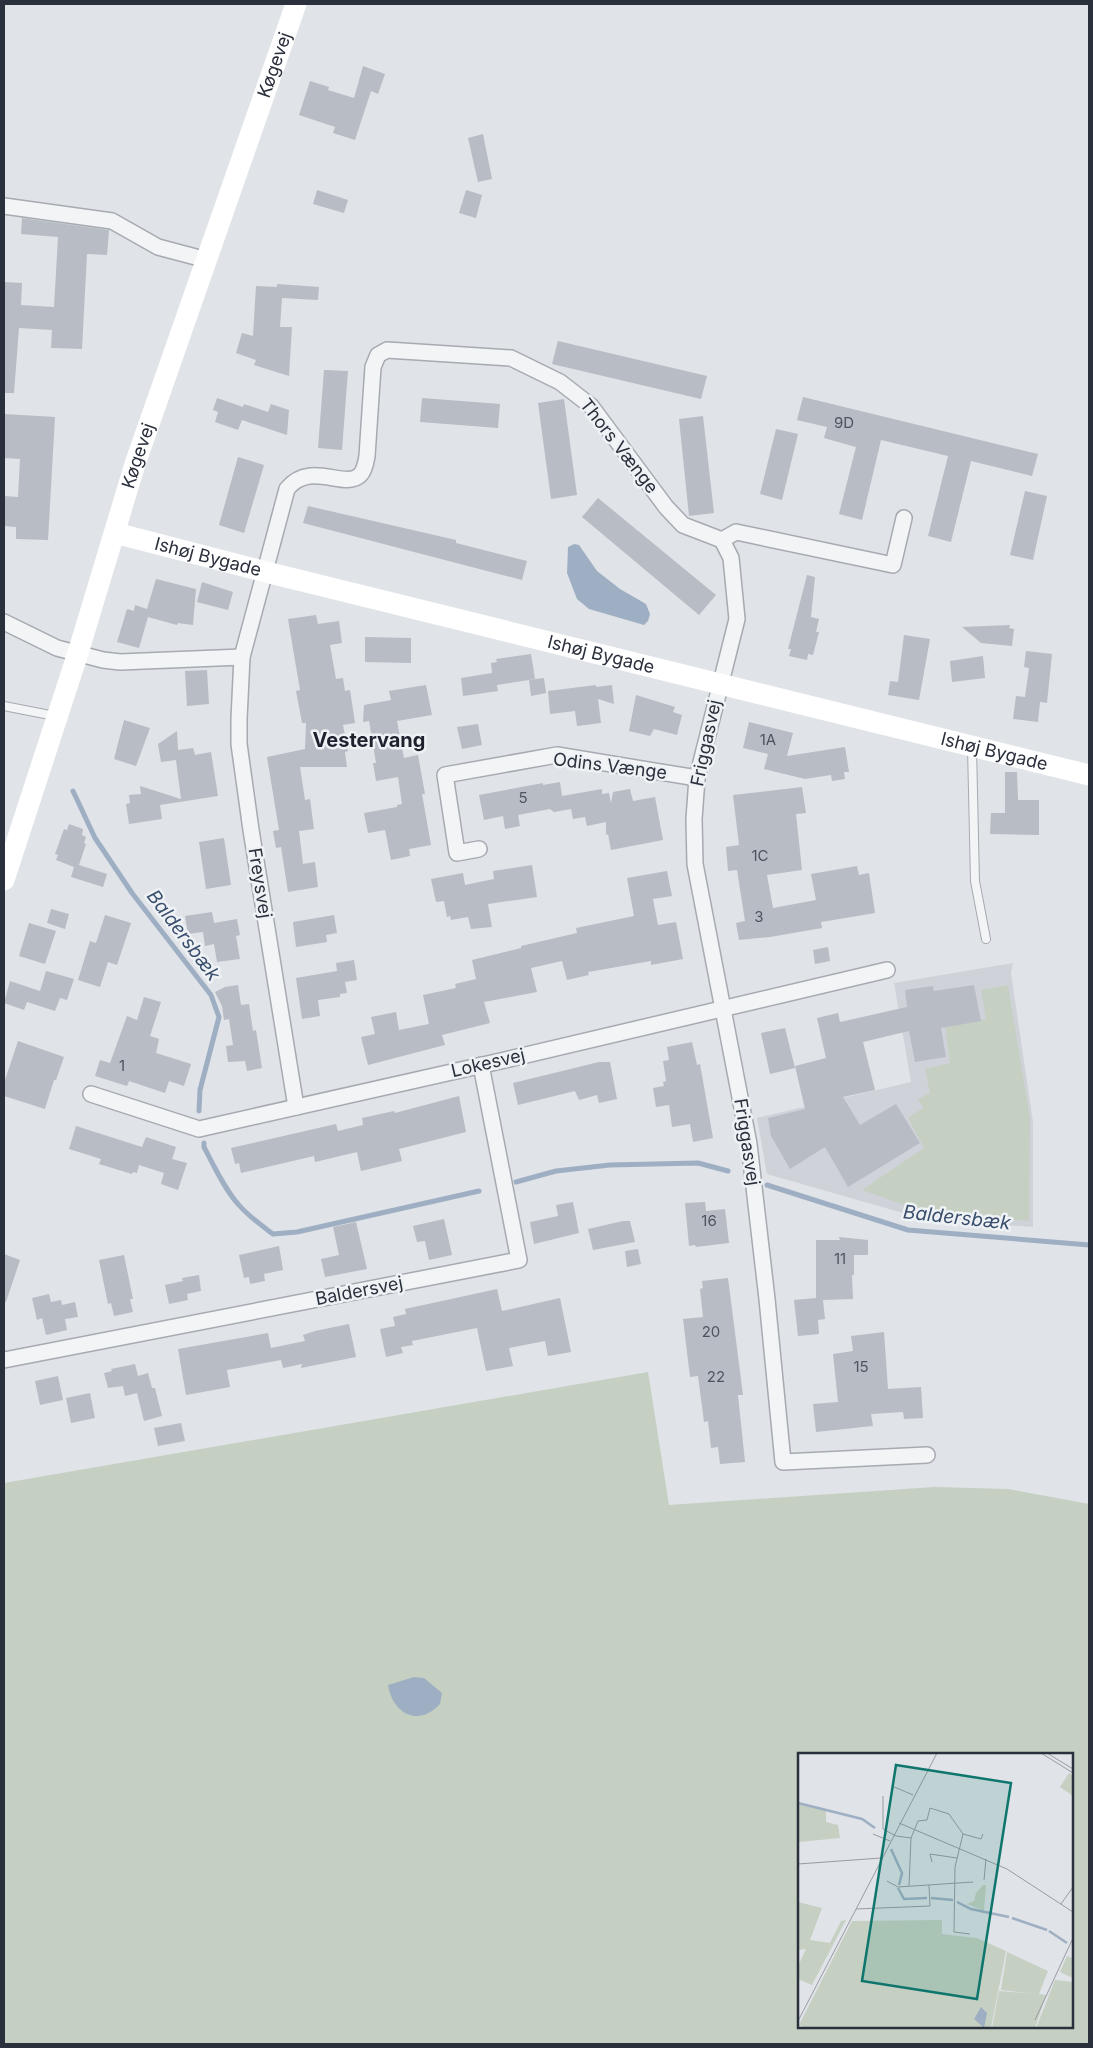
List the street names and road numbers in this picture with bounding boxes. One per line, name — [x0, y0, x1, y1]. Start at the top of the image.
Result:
street label: Køgevej — [253, 29, 295, 100]
street label: Thors Vænge — [576, 394, 663, 497]
street label: Køgevej — [117, 420, 159, 491]
street label: Ishøj Bygade — [152, 533, 264, 580]
street label: Ishøj Bygade — [545, 631, 657, 677]
street label: Friggasvej — [686, 698, 725, 788]
street label: Ishøj Bygade — [939, 728, 1050, 774]
street label: Odins Vænge — [552, 748, 668, 783]
street label: Freysvej — [245, 846, 276, 920]
street label: Lokesvej — [449, 1044, 527, 1081]
street label: Friggasvej — [730, 1097, 765, 1187]
street label: Baldersvej — [313, 1272, 404, 1309]

